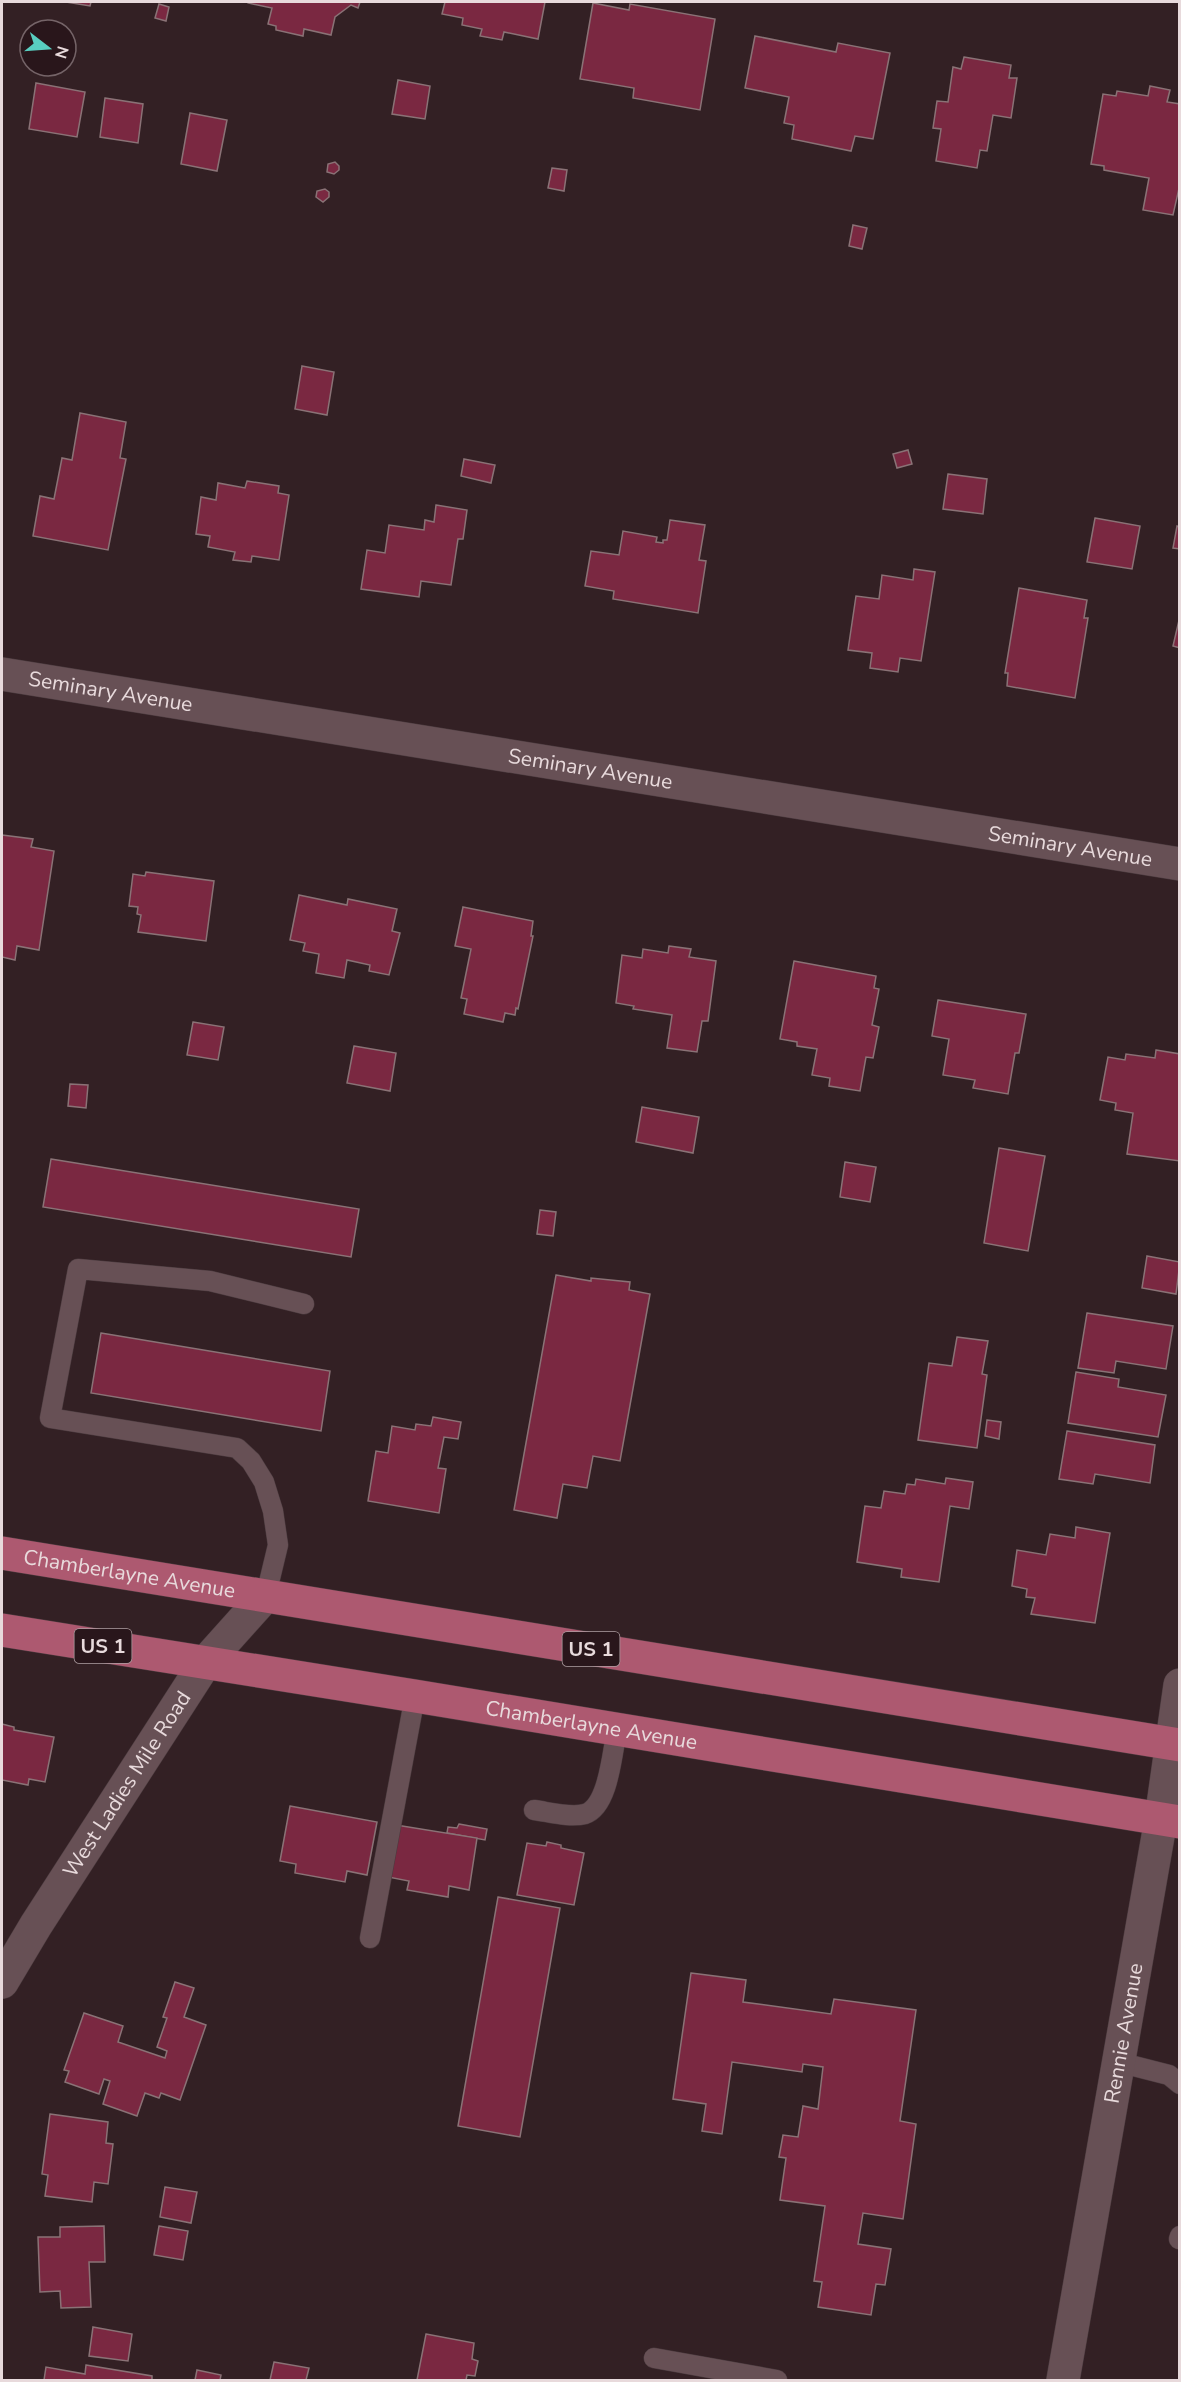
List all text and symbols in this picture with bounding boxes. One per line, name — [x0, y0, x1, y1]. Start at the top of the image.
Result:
north arrow — [18, 18, 78, 78]
text: N — [49, 43, 74, 61]
street label: Seminary Avenue — [26, 664, 195, 719]
street label: Seminary Avenue — [506, 742, 675, 796]
street label: Seminary Avenue — [986, 819, 1154, 873]
street label: Chamberlayne Avenue — [21, 1543, 237, 1605]
road number: US 1 — [74, 1629, 132, 1663]
road number: US 1 — [562, 1632, 620, 1666]
street label: West Ladies Mile Road — [56, 1686, 197, 1883]
street label: Chamberlayne Avenue — [483, 1694, 699, 1756]
street label: Rennie Avenue — [1098, 1961, 1150, 2106]

